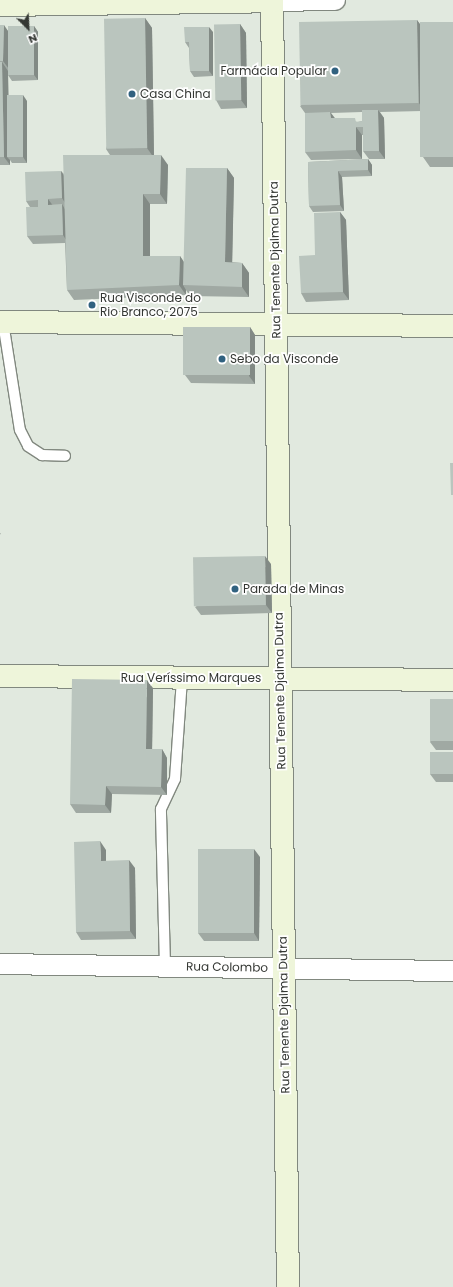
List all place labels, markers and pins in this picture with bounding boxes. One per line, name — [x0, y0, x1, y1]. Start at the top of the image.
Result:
place label: Farmácia Popular — [220, 64, 327, 78]
marker: Farmácia Popular — [330, 66, 340, 76]
place label: Casa China — [140, 87, 211, 101]
marker: Casa China — [127, 89, 137, 99]
place label: Rua Visconde do Rio Branco, 2075 — [100, 291, 201, 319]
marker: Rua Visconde do Rio Branco, 2075 — [87, 300, 97, 310]
place label: Sebo da Visconde — [230, 352, 338, 366]
marker: Sebo da Visconde — [217, 354, 227, 364]
place label: Parada de Minas — [243, 582, 344, 596]
marker: Parada de Minas — [230, 584, 240, 594]

